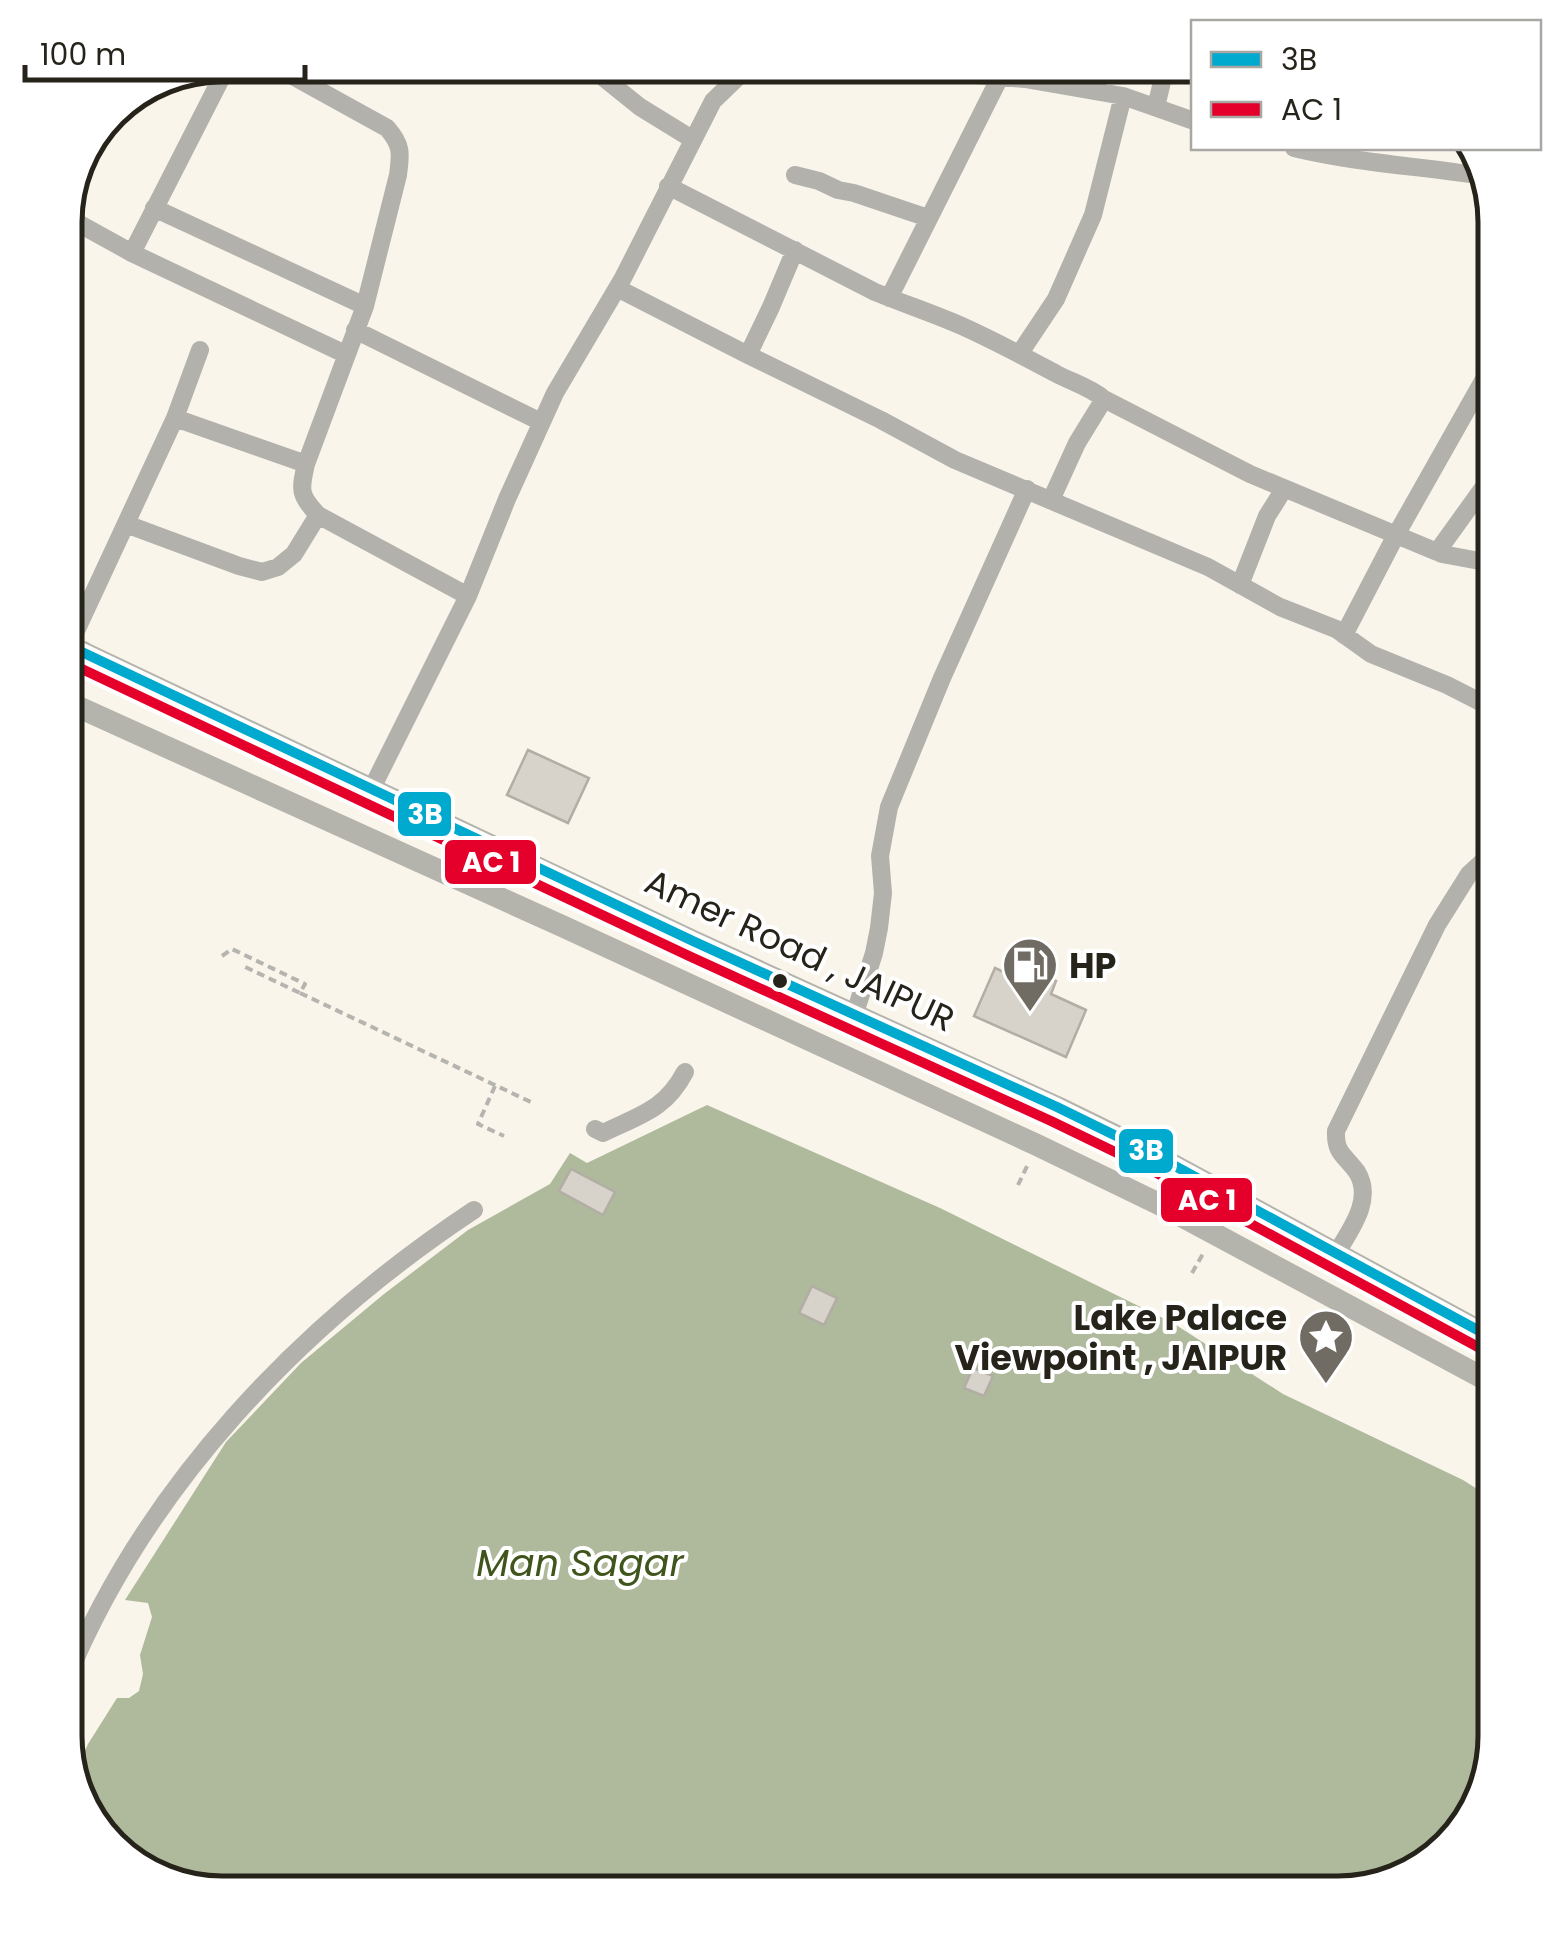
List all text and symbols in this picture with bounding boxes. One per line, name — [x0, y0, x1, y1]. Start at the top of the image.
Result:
scale bar — [25, 20, 305, 82]
legend — [1191, 20, 1541, 150]
text: 100 m — [40, 33, 126, 76]
text: 3B — [1281, 38, 1317, 81]
text: AC 1 — [1281, 88, 1342, 131]
line badge: 3B — [396, 790, 453, 838]
text: 3B — [407, 795, 443, 834]
line badge: AC 1 — [443, 838, 538, 886]
text: AC 1 — [462, 843, 520, 882]
street label: Amer Road , JAIPUR — [637, 857, 963, 1043]
fuel station icon: HP — [1000, 935, 1060, 1014]
place label: HP — [1069, 941, 1116, 990]
unlabelled marker — [770, 971, 790, 991]
line badge: 3B — [1117, 1127, 1175, 1175]
text: 3B — [1128, 1131, 1164, 1170]
line badge: AC 1 — [1159, 1176, 1254, 1224]
text: AC 1 — [1178, 1181, 1236, 1220]
place label: Lake Palace Viewpoint , JAIPUR — [954, 1293, 1287, 1382]
place icon: Lake Palace Viewpoint , JAIPUR — [1296, 1307, 1356, 1386]
water label: Man Sagar — [476, 1536, 685, 1589]

